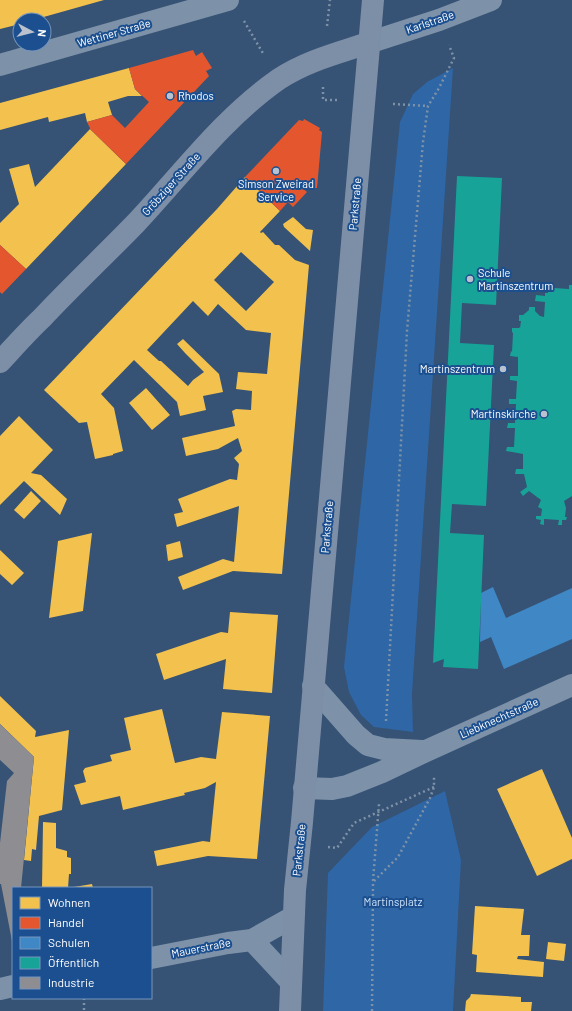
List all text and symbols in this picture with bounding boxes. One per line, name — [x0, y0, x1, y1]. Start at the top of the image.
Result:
street label: Karlstraße — [404, 7, 456, 36]
north arrow — [12, 12, 52, 52]
street label: Wettiner Straße — [76, 16, 152, 49]
text: N — [36, 29, 49, 38]
place label: Rhodos — [178, 89, 214, 102]
marker: Rhodos — [165, 91, 175, 101]
street label: Gröbziger Straße — [139, 149, 202, 218]
marker: Simson Zweirad Service — [271, 166, 281, 176]
place label: Simson Zweirad Service — [238, 177, 314, 203]
street label: Parkstraße — [346, 177, 363, 231]
place label: Schule Martinszentrum — [478, 266, 553, 292]
marker: Schule Martinszentrum — [465, 274, 475, 284]
place label: Martinszentrum — [420, 362, 495, 375]
marker: Martinszentrum — [498, 364, 508, 374]
place label: Martinskirche — [471, 407, 536, 420]
marker: Martinskirche — [539, 409, 549, 419]
street label: Parkstraße — [318, 500, 335, 554]
street label: Liebknechtstraße — [457, 694, 540, 741]
street label: Parkstraße — [289, 823, 308, 877]
legend — [12, 887, 152, 999]
text: Wohnen — [48, 895, 90, 909]
park label: Martinsplatz — [364, 895, 422, 908]
text: Handel — [48, 915, 84, 929]
text: Schulen — [48, 935, 90, 949]
street label: Mauerstraße — [170, 935, 232, 960]
text: Öffentlich — [48, 955, 99, 969]
text: Industrie — [48, 975, 94, 989]

